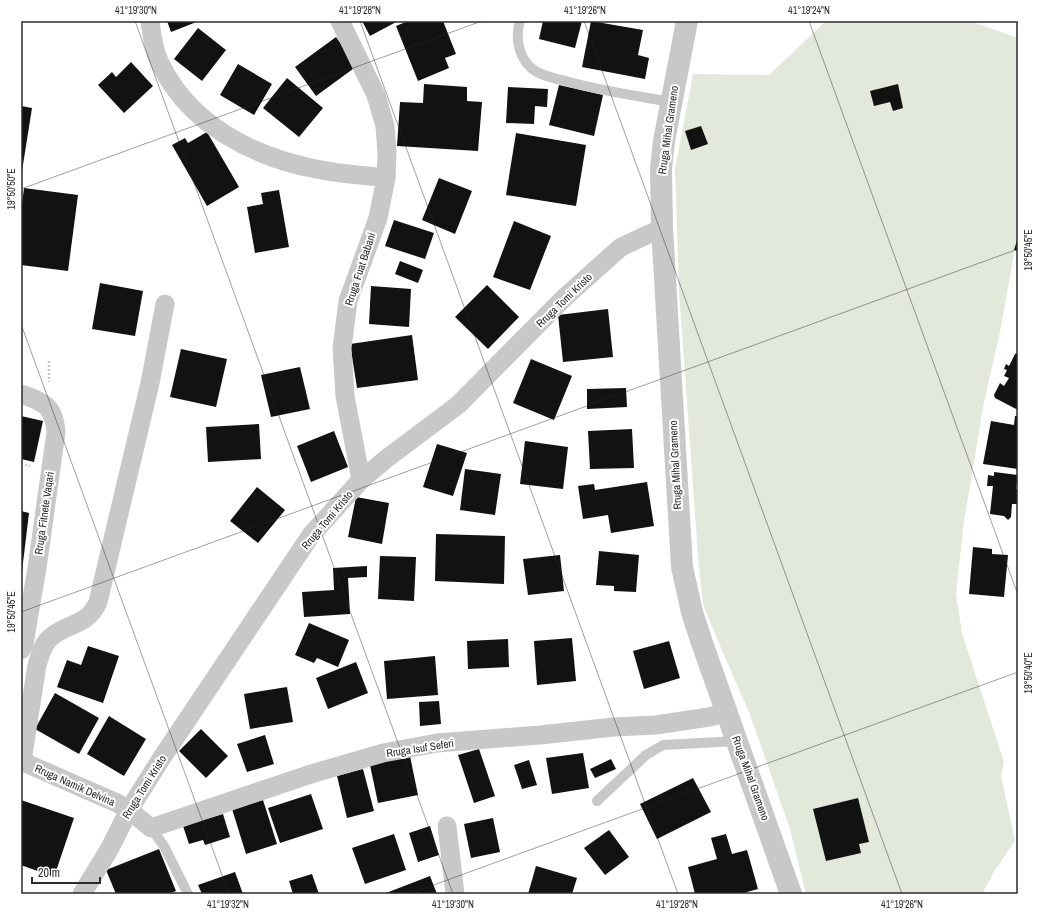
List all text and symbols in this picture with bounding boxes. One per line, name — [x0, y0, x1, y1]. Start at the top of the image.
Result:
text: 41°19'30"N — [115, 4, 157, 17]
text: 41°19'28"N — [339, 4, 381, 17]
text: 41°19'26"N — [564, 4, 606, 17]
text: 41°19'24"N — [788, 4, 830, 17]
street label: Rruga Mihal Grameno — [655, 85, 681, 175]
text: 19°50'50"E — [5, 168, 18, 210]
text: 19°50'45"E — [1022, 229, 1035, 271]
street label: Rruga Fuat Babani — [342, 231, 378, 307]
street label: Rruga Tomi Kristo — [533, 270, 595, 330]
street label: Rruga Mihal Grameno — [666, 420, 684, 510]
street label: Rruga Fitnete Vaqari — [31, 471, 57, 555]
street label: Rruga Tomi Kristo — [298, 488, 356, 552]
text: 19°50'45"E — [5, 591, 18, 633]
text: 19°50'40"E — [1022, 652, 1035, 694]
street label: Rruga Mihal Grameno — [729, 734, 773, 822]
street label: Rruga Isuf Seferi — [385, 736, 455, 760]
street label: Rruga Tomi Kristo — [119, 753, 169, 821]
street label: Rruga Namik Delvina — [33, 761, 117, 809]
scale bar — [32, 859, 100, 885]
text: 20 m — [38, 865, 60, 881]
text: 41°19'32"N — [207, 898, 249, 911]
text: 41°19'30"N — [432, 898, 474, 911]
text: 41°19'28"N — [656, 898, 698, 911]
text: 41°19'26"N — [881, 898, 923, 911]

